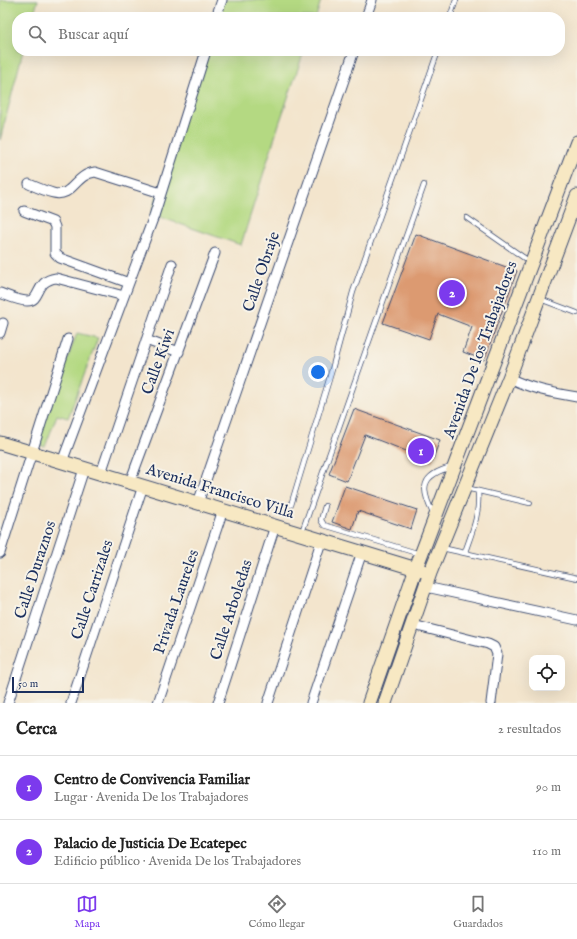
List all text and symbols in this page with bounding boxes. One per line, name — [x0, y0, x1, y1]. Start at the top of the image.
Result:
search box — [12, 12, 565, 56]
icon: search — [26, 23, 48, 45]
text: Buscar aquí — [58, 25, 128, 44]
street label: Calle Obraje — [239, 229, 285, 315]
street label: Avenida De los Trabajadores — [439, 258, 523, 442]
pin: 2 — [439, 278, 465, 308]
street label: Calle Kiwi — [138, 326, 180, 398]
your location — [308, 362, 328, 382]
pin: 1 — [408, 436, 434, 466]
street label: Avenida Francisco Villa — [143, 460, 297, 524]
street label: Calle Duraznos — [11, 518, 61, 622]
street label: Calle Carrizales — [67, 537, 119, 642]
street label: Privada Laureles — [150, 547, 204, 657]
street label: Calle Arboledas — [206, 557, 258, 663]
map controls — [529, 655, 565, 691]
button: locate — [529, 655, 565, 691]
scale bar — [12, 675, 84, 694]
text: 50 m — [18, 677, 38, 691]
text: Cerca — [16, 719, 57, 740]
text: 2 resultados — [498, 721, 561, 738]
text: Centro de Convivencia Familiar — [54, 770, 250, 789]
text: 1 — [27, 779, 31, 796]
text: 90 m — [536, 779, 561, 796]
text: Lugar · Avenida De los Trabajadores — [54, 789, 248, 806]
text: Palacio de Justicia De Ecatepec — [54, 834, 247, 853]
text: 2 — [26, 843, 32, 860]
text: 110 m — [532, 843, 561, 860]
text: Edificio público · Avenida De los Trabajadores — [54, 853, 301, 870]
tab: Mapa — [74, 893, 100, 931]
tab: Cómo llegar — [248, 893, 305, 931]
tab: Guardados — [453, 893, 503, 931]

